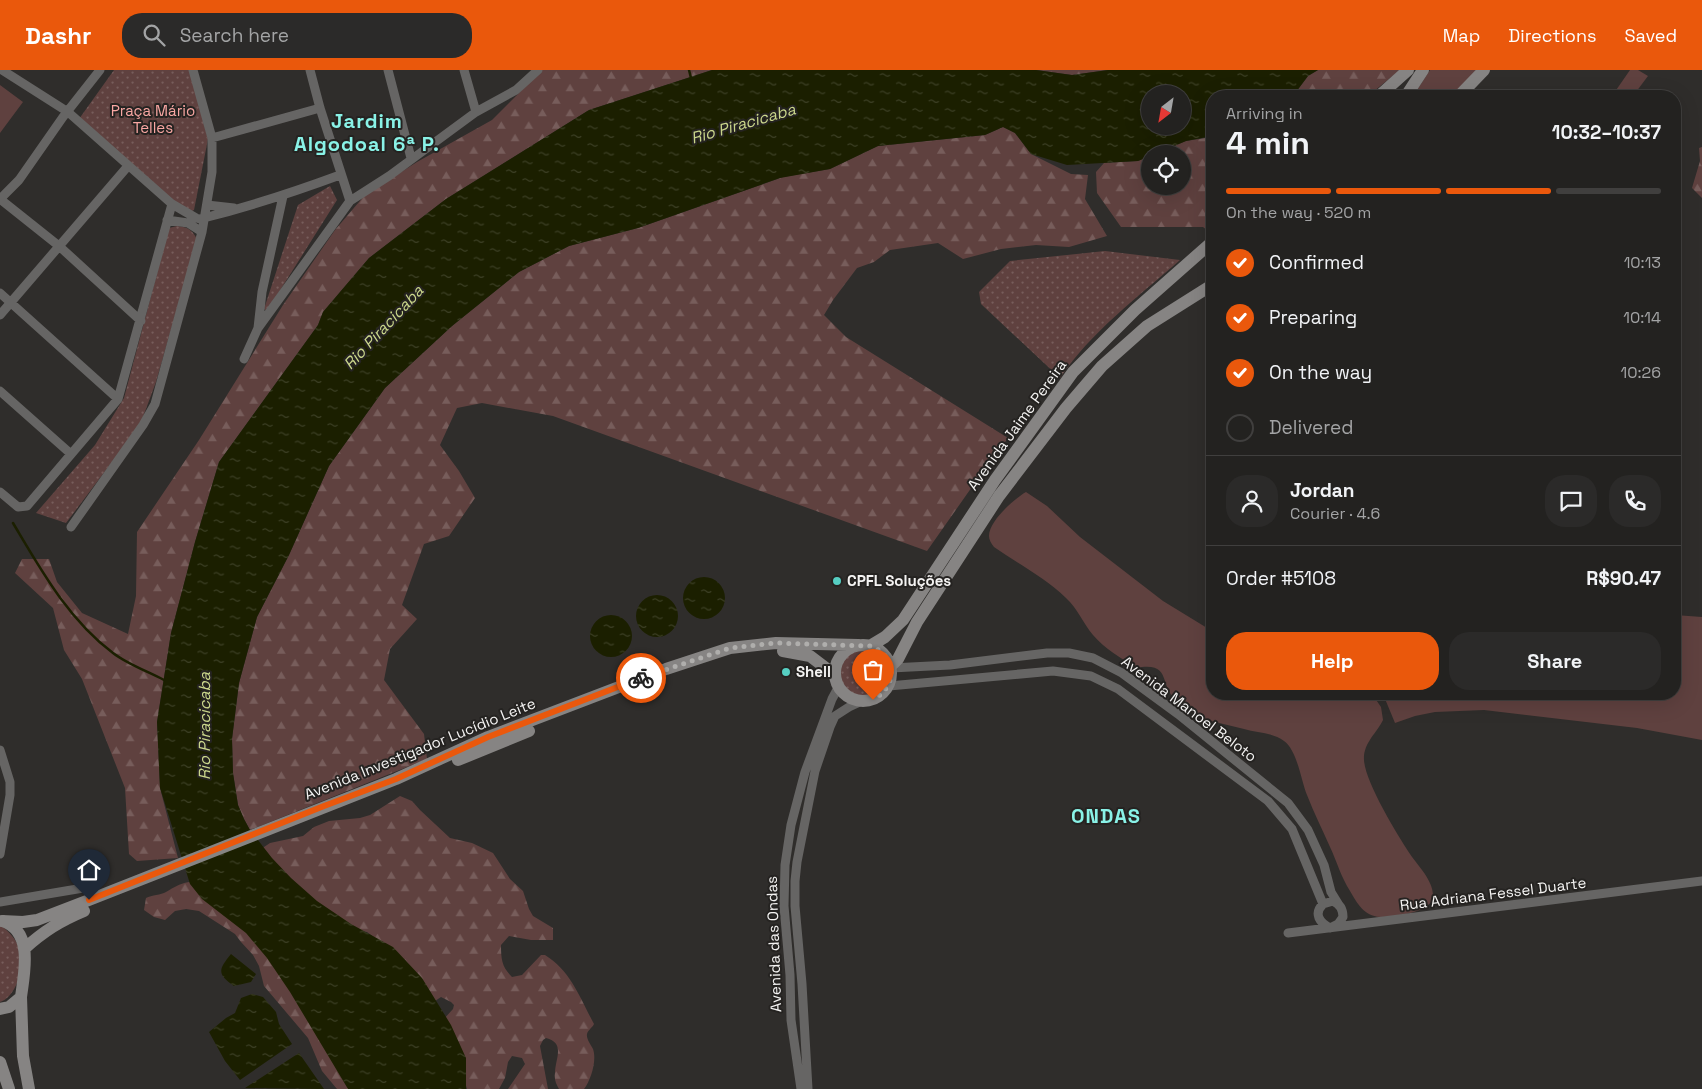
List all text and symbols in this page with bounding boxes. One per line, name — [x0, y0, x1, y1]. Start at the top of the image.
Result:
search box — [122, 13, 472, 58]
text: Dashr — [25, 20, 92, 51]
icon: search — [140, 21, 168, 49]
text: Search here — [180, 23, 289, 48]
text: Map — [1443, 24, 1480, 47]
text: Directions — [1508, 24, 1597, 47]
text: Saved — [1625, 24, 1677, 47]
north arrow — [1141, 85, 1191, 135]
map controls — [1141, 85, 1191, 195]
water label: Rio Piracicaba — [688, 98, 799, 148]
park label: Praça Mário Telles — [111, 101, 195, 137]
text: Arriving in — [1226, 103, 1303, 124]
district label: Jardim Algodoal 6ª P. — [294, 108, 440, 157]
text: 10:32–10:37 — [1552, 120, 1661, 145]
text: 4 min — [1226, 123, 1310, 163]
button: locate — [1141, 145, 1191, 195]
text: On the way · 520 m — [1226, 202, 1371, 223]
icon: check — [1226, 249, 1254, 277]
text: Confirmed — [1269, 250, 1364, 275]
text: 10:13 — [1624, 252, 1661, 273]
water label: Rio Piracicaba — [339, 280, 428, 374]
icon: check — [1226, 304, 1254, 332]
text: Preparing — [1269, 305, 1357, 330]
text: 10:14 — [1623, 307, 1661, 328]
street label: Avenida Jaime Pereira — [963, 355, 1071, 494]
icon: check — [1226, 359, 1254, 387]
text: On the way — [1269, 360, 1372, 385]
text: 10:26 — [1621, 362, 1661, 383]
text: Delivered — [1269, 415, 1354, 440]
button: person — [1226, 475, 1278, 527]
button: chat — [1545, 475, 1597, 527]
button: phone — [1609, 475, 1661, 527]
text: Jordan — [1290, 478, 1355, 503]
text: Courier · 4.6 — [1290, 503, 1380, 524]
text: Order #5108 — [1226, 566, 1336, 591]
text: R$90.47 — [1586, 566, 1661, 591]
place label: CPFL Soluções — [847, 571, 951, 590]
marker: CPFL Soluções — [831, 575, 843, 587]
button: Help — [1226, 632, 1439, 690]
button: Share — [1449, 632, 1661, 690]
pin — [852, 649, 894, 700]
street label: Avenida Manoel Beloto — [1118, 651, 1261, 766]
courier — [616, 653, 666, 703]
icon: bag — [859, 656, 887, 684]
place label: Shell — [796, 662, 831, 681]
icon: bike — [627, 664, 655, 692]
marker: Shell — [780, 666, 792, 678]
water label: Rio Piracicaba — [194, 671, 215, 780]
street label: Avenida Investigador Lucídio Leite — [301, 693, 538, 804]
district label: ONDAS — [1071, 803, 1141, 829]
pin — [68, 849, 110, 900]
icon: home — [75, 856, 103, 884]
street label: Rua Adriana Fessel Duarte — [1399, 873, 1587, 914]
street label: Avenida das Ondas — [762, 876, 785, 1012]

